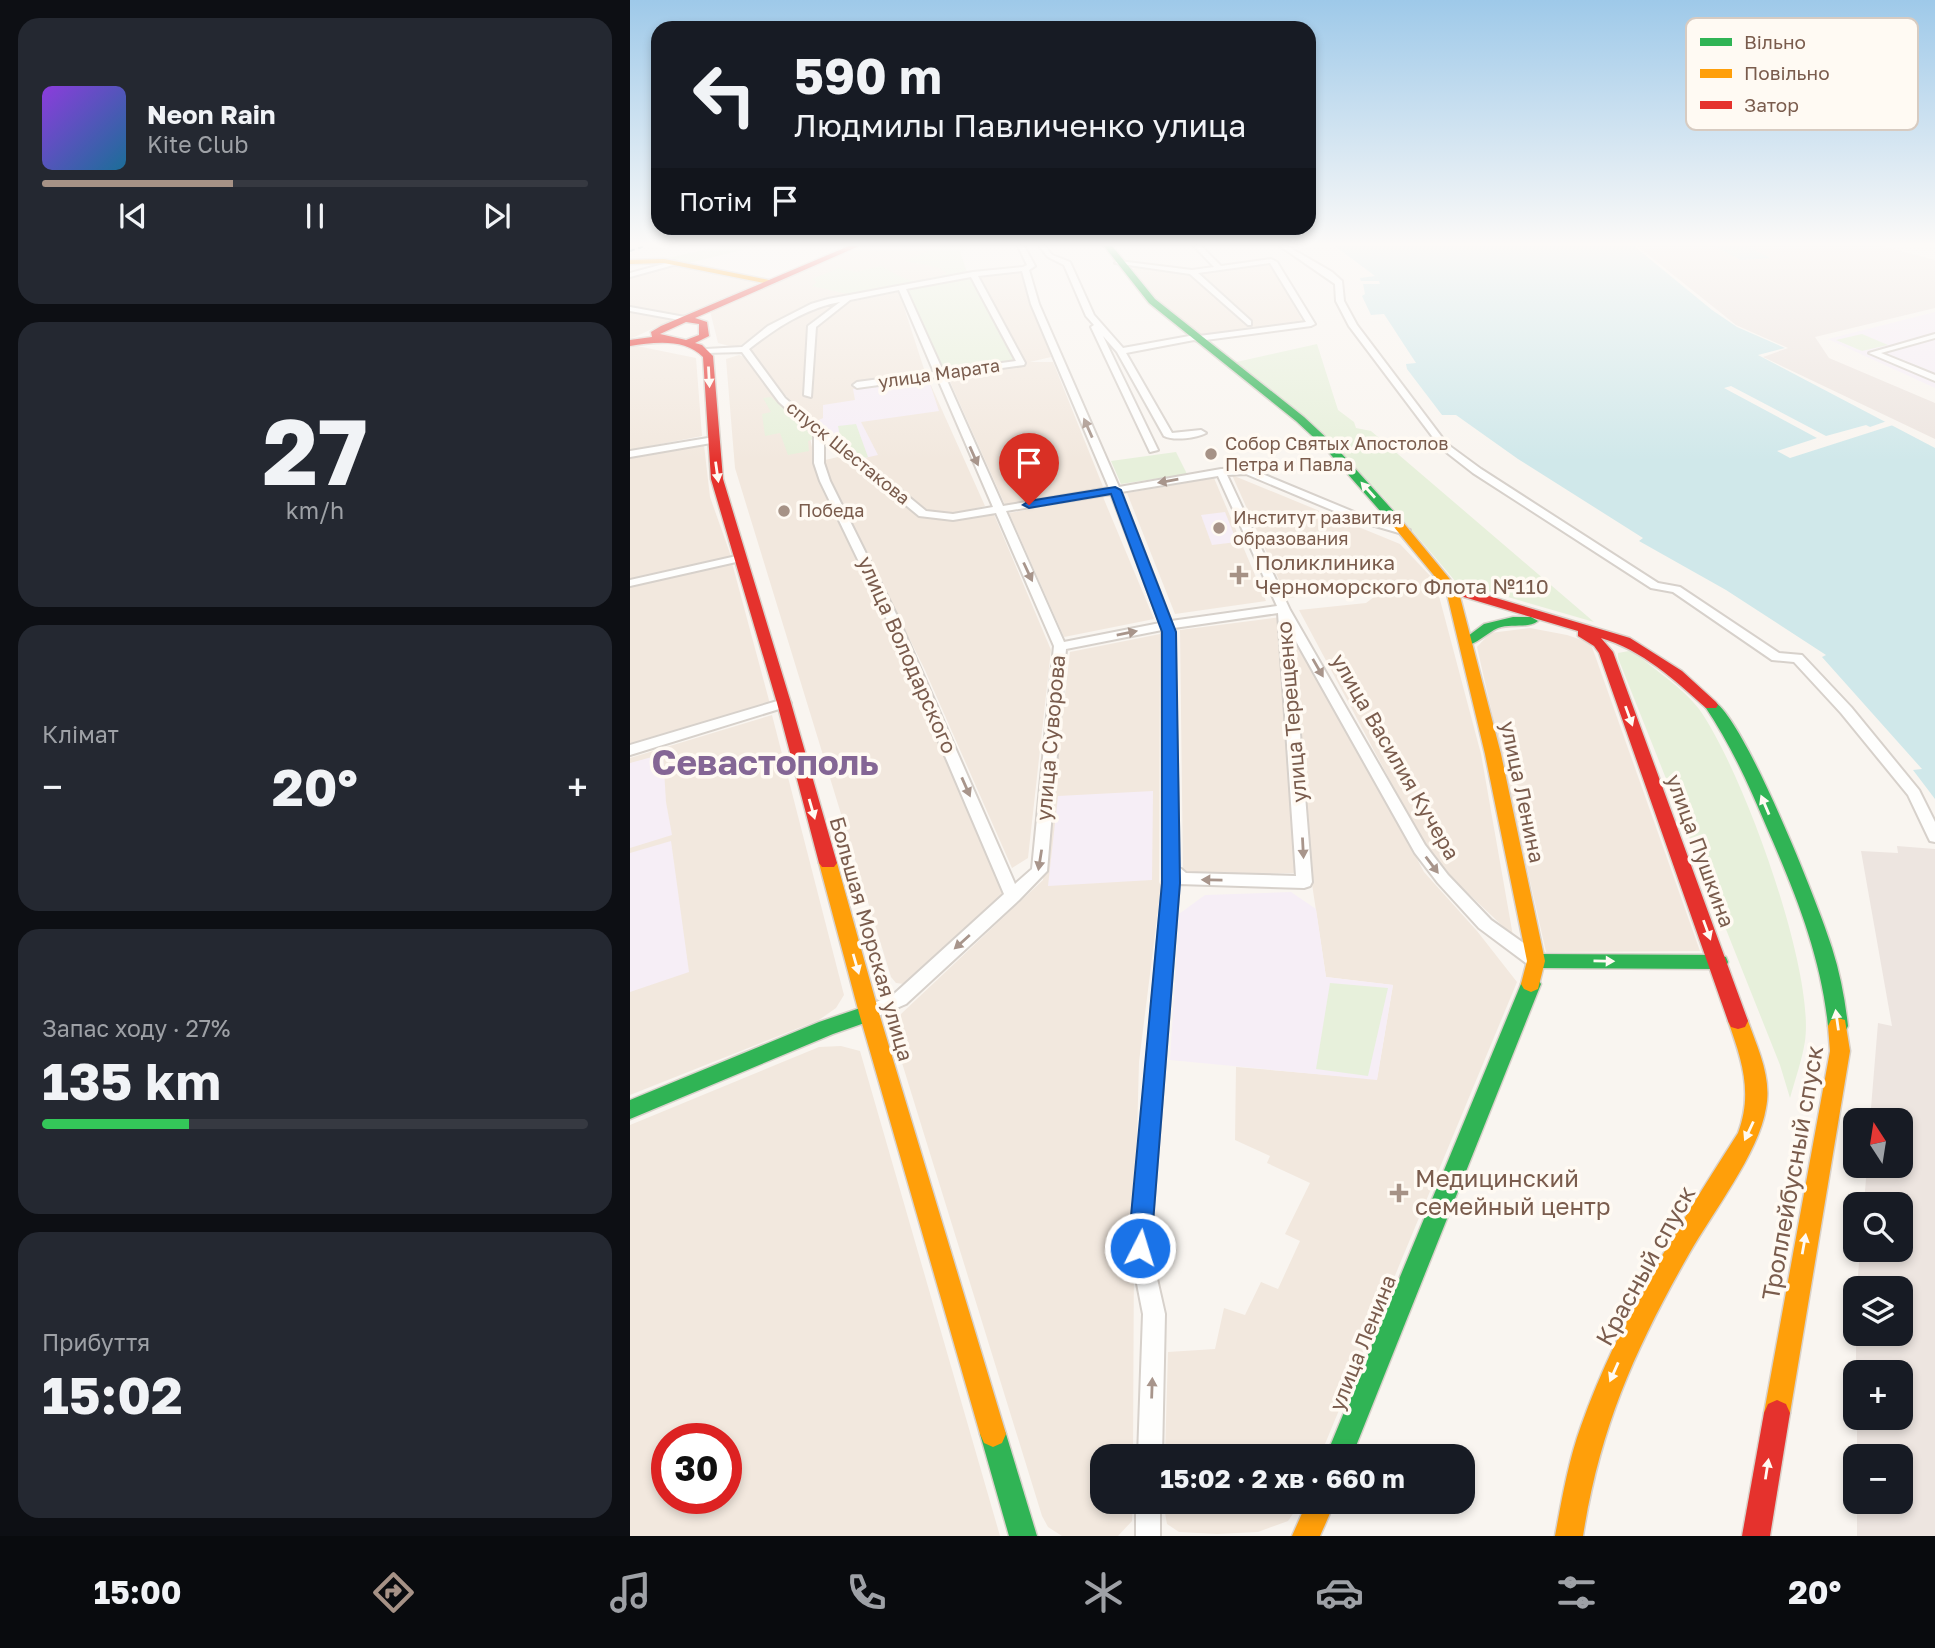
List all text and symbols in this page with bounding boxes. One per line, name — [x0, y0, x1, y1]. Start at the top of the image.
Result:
legend — [1686, 18, 1918, 130]
text: Вільно — [1744, 30, 1806, 53]
text: 590 m — [794, 46, 942, 105]
icon: left — [679, 49, 770, 140]
text: Повільно — [1744, 61, 1830, 84]
text: Затор — [1744, 93, 1799, 116]
text: Neon Rain — [147, 99, 276, 130]
text: Людмилы Павличенко улица — [794, 106, 1246, 144]
text: Kite Club — [147, 130, 248, 158]
icon: arrive — [766, 182, 804, 220]
text: Потім — [679, 186, 752, 217]
icon: previous — [114, 197, 152, 235]
icon: pause — [296, 197, 334, 235]
icon: next — [478, 197, 516, 235]
street label: улица Марата — [877, 354, 1001, 392]
one-way arrow — [704, 367, 715, 389]
text: 27 — [262, 396, 368, 505]
street label: спуск Шестакова — [782, 396, 915, 509]
one-way arrow — [1082, 418, 1094, 438]
place label: Собор Святых Апостолов Петра и Павла — [1225, 432, 1448, 475]
pin — [999, 433, 1059, 505]
icon: arrive — [1010, 444, 1048, 482]
one-way arrow — [968, 446, 980, 466]
marker: Собор Святых Апостолов Петра и Павла — [1203, 446, 1219, 462]
one-way arrow — [712, 461, 723, 483]
one-way arrow — [1157, 476, 1179, 487]
one-way arrow — [1361, 482, 1377, 499]
text: km/h — [286, 496, 344, 524]
place label: Победа — [798, 499, 865, 521]
marker: Победа — [776, 503, 792, 519]
place label: Институт развития образования — [1233, 506, 1402, 549]
marker: Институт развития образования — [1211, 520, 1227, 536]
place label: Поликлиника Черноморского Флота №110 — [1255, 549, 1549, 599]
street label: улица Володарского — [853, 552, 963, 757]
one-way arrow — [1023, 561, 1034, 582]
marker: Поликлиника Черноморского Флота №110 — [1229, 565, 1249, 585]
street label: улица Терещенко — [1270, 620, 1312, 804]
one-way arrow — [1116, 628, 1138, 639]
street label: улица Василия Кучера — [1326, 649, 1466, 864]
street label: улица Суворова — [1030, 654, 1070, 822]
one-way arrow — [1312, 658, 1324, 677]
one-way arrow — [1623, 706, 1634, 727]
street label: улица Ленина — [1495, 719, 1551, 865]
text: Клімат — [42, 720, 119, 748]
district label: Севастополь — [652, 741, 878, 783]
text: 20° — [272, 755, 358, 817]
text: − — [42, 764, 63, 809]
text: + — [567, 764, 588, 809]
street label: улица Пушкина — [1661, 771, 1741, 931]
one-way arrow — [961, 777, 972, 798]
one-way arrow — [1759, 795, 1770, 816]
one-way arrow — [808, 798, 818, 819]
street label: Большая Морская улица — [825, 813, 919, 1064]
one-way arrow — [1297, 837, 1308, 859]
one-way arrow — [1034, 849, 1045, 871]
one-way arrow — [1424, 855, 1439, 873]
one-way arrow — [1201, 874, 1223, 886]
one-way arrow — [1702, 919, 1713, 940]
one-way arrow — [954, 934, 971, 950]
one-way arrow — [852, 954, 862, 975]
one-way arrow — [1594, 955, 1616, 967]
one-way arrow — [1832, 1009, 1843, 1031]
text: Запас ходу · 27% — [42, 1014, 230, 1042]
street label: Троллейбусный спуск — [1755, 1043, 1828, 1302]
text: 135 km — [42, 1049, 221, 1111]
north arrow — [1843, 1108, 1913, 1178]
map controls — [1843, 1108, 1913, 1514]
one-way arrow — [1744, 1121, 1755, 1141]
place label: Медицинский семейный центр — [1415, 1163, 1611, 1220]
street label: Красный спуск — [1589, 1180, 1701, 1350]
marker: Медицинский семейный центр — [1389, 1183, 1409, 1203]
button: search — [1843, 1192, 1913, 1262]
position arrow — [1103, 1211, 1177, 1285]
one-way arrow — [1799, 1233, 1810, 1255]
street label: улица Ленина — [1323, 1271, 1401, 1414]
button: layers — [1843, 1276, 1913, 1346]
text: Прибуття — [42, 1328, 150, 1356]
button: + — [1843, 1360, 1913, 1430]
one-way arrow — [1608, 1361, 1619, 1382]
text: 15:02 — [42, 1363, 183, 1425]
one-way arrow — [1146, 1377, 1157, 1399]
speed limit sign: 30 — [651, 1423, 742, 1514]
button: − — [1843, 1444, 1913, 1514]
one-way arrow — [1762, 1458, 1773, 1480]
text: 15:02 · 2 хв · 660 m — [1160, 1463, 1405, 1494]
icon: directions — [369, 1568, 418, 1617]
icon: music — [606, 1568, 655, 1617]
icon: phone — [842, 1568, 891, 1617]
icon: climate — [1079, 1568, 1128, 1617]
icon: car — [1315, 1568, 1364, 1617]
icon: filters — [1552, 1568, 1601, 1617]
text: 15:00 — [94, 1573, 182, 1611]
text: 20° — [1788, 1573, 1841, 1611]

